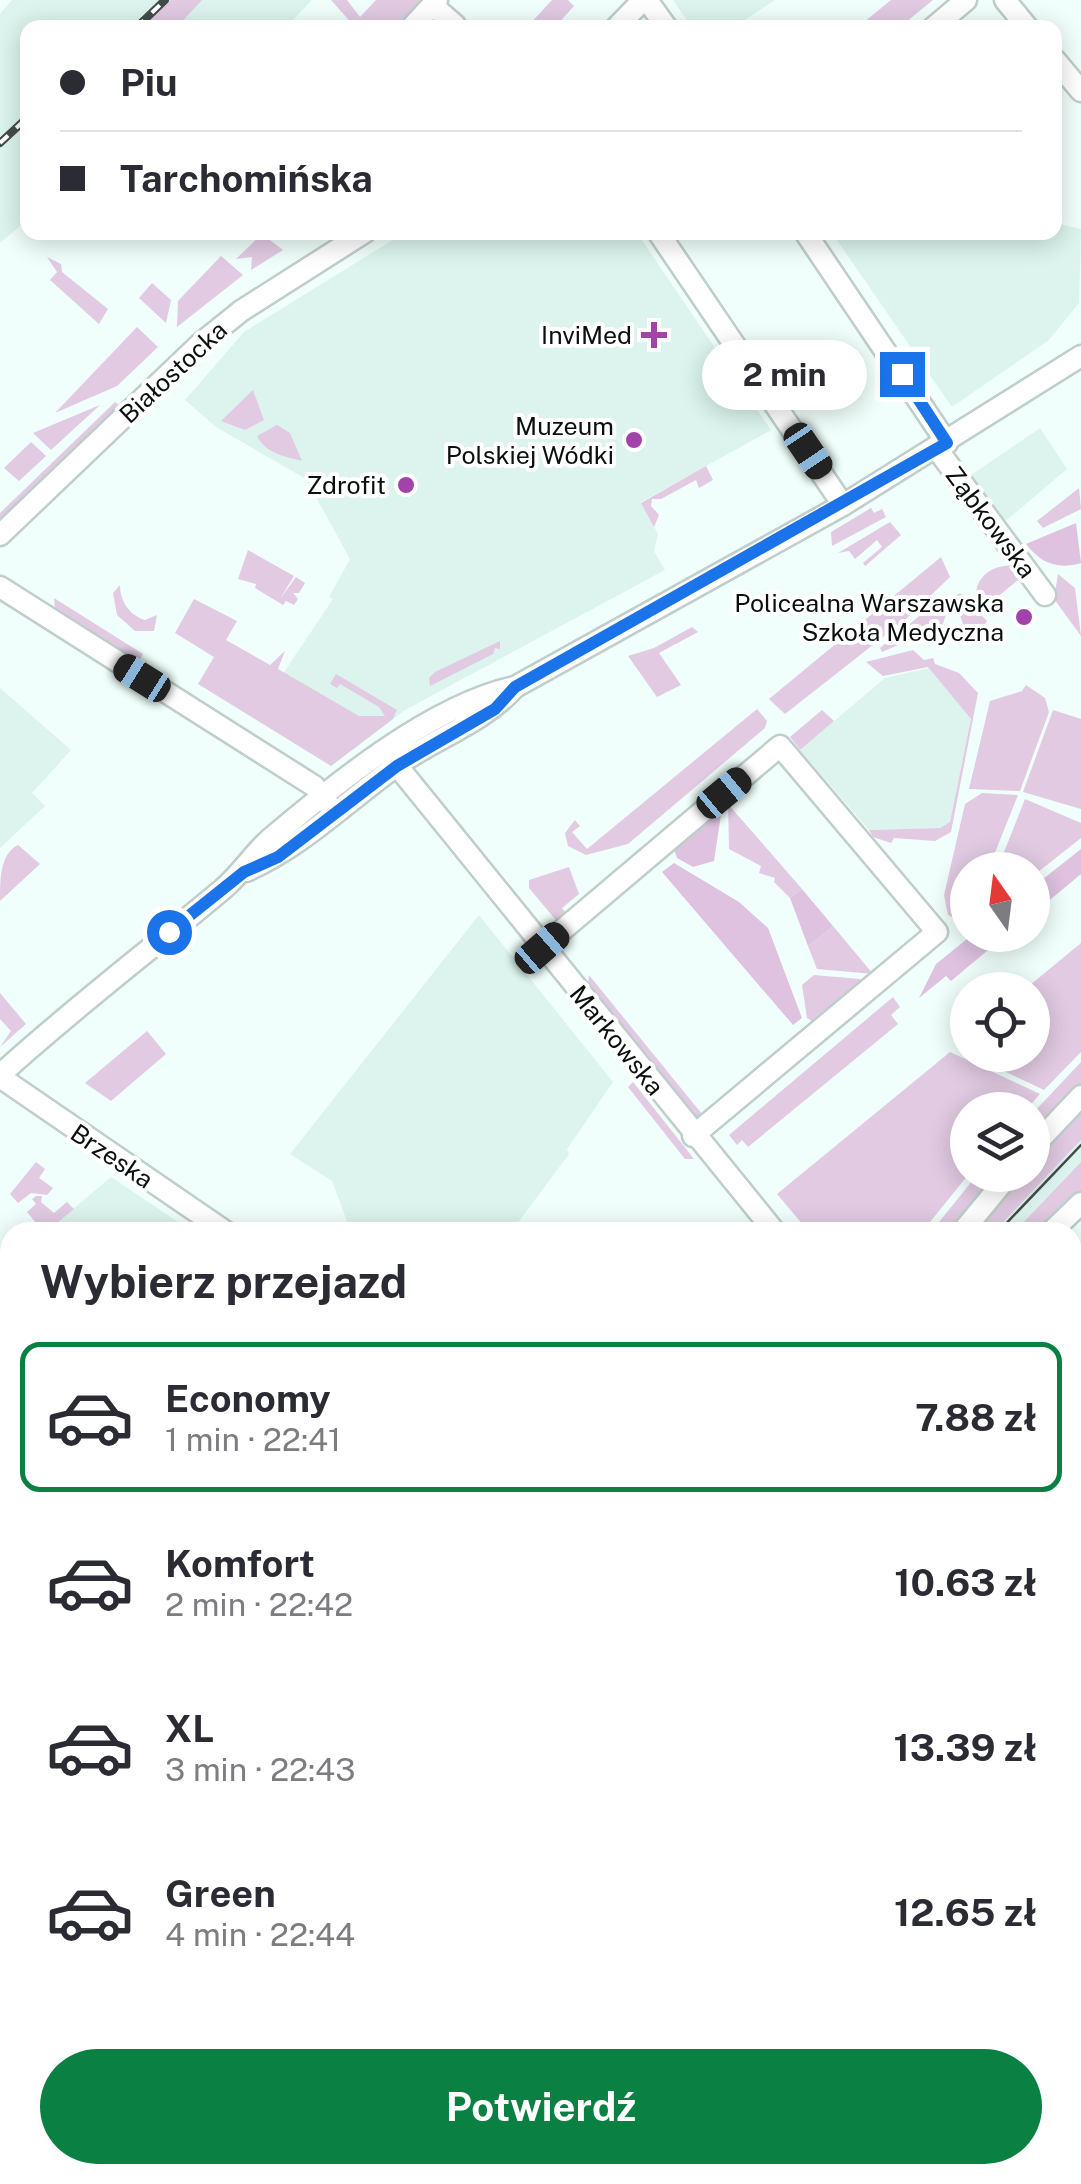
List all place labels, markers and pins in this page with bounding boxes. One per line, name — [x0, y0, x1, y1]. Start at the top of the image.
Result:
place label: InviMed — [541, 320, 632, 350]
marker: InviMed — [641, 322, 667, 348]
place label: Muzeum Polskiej Wódki — [446, 411, 614, 470]
marker: Muzeum Polskiej Wódki — [623, 429, 645, 451]
place label: Zdrofit — [306, 470, 386, 500]
marker: Zdrofit — [395, 474, 417, 496]
place label: Policealna Warszawska Szkoła Medyczna — [734, 588, 1004, 647]
marker: Policealna Warszawska Szkoła Medyczna — [1013, 606, 1035, 628]

